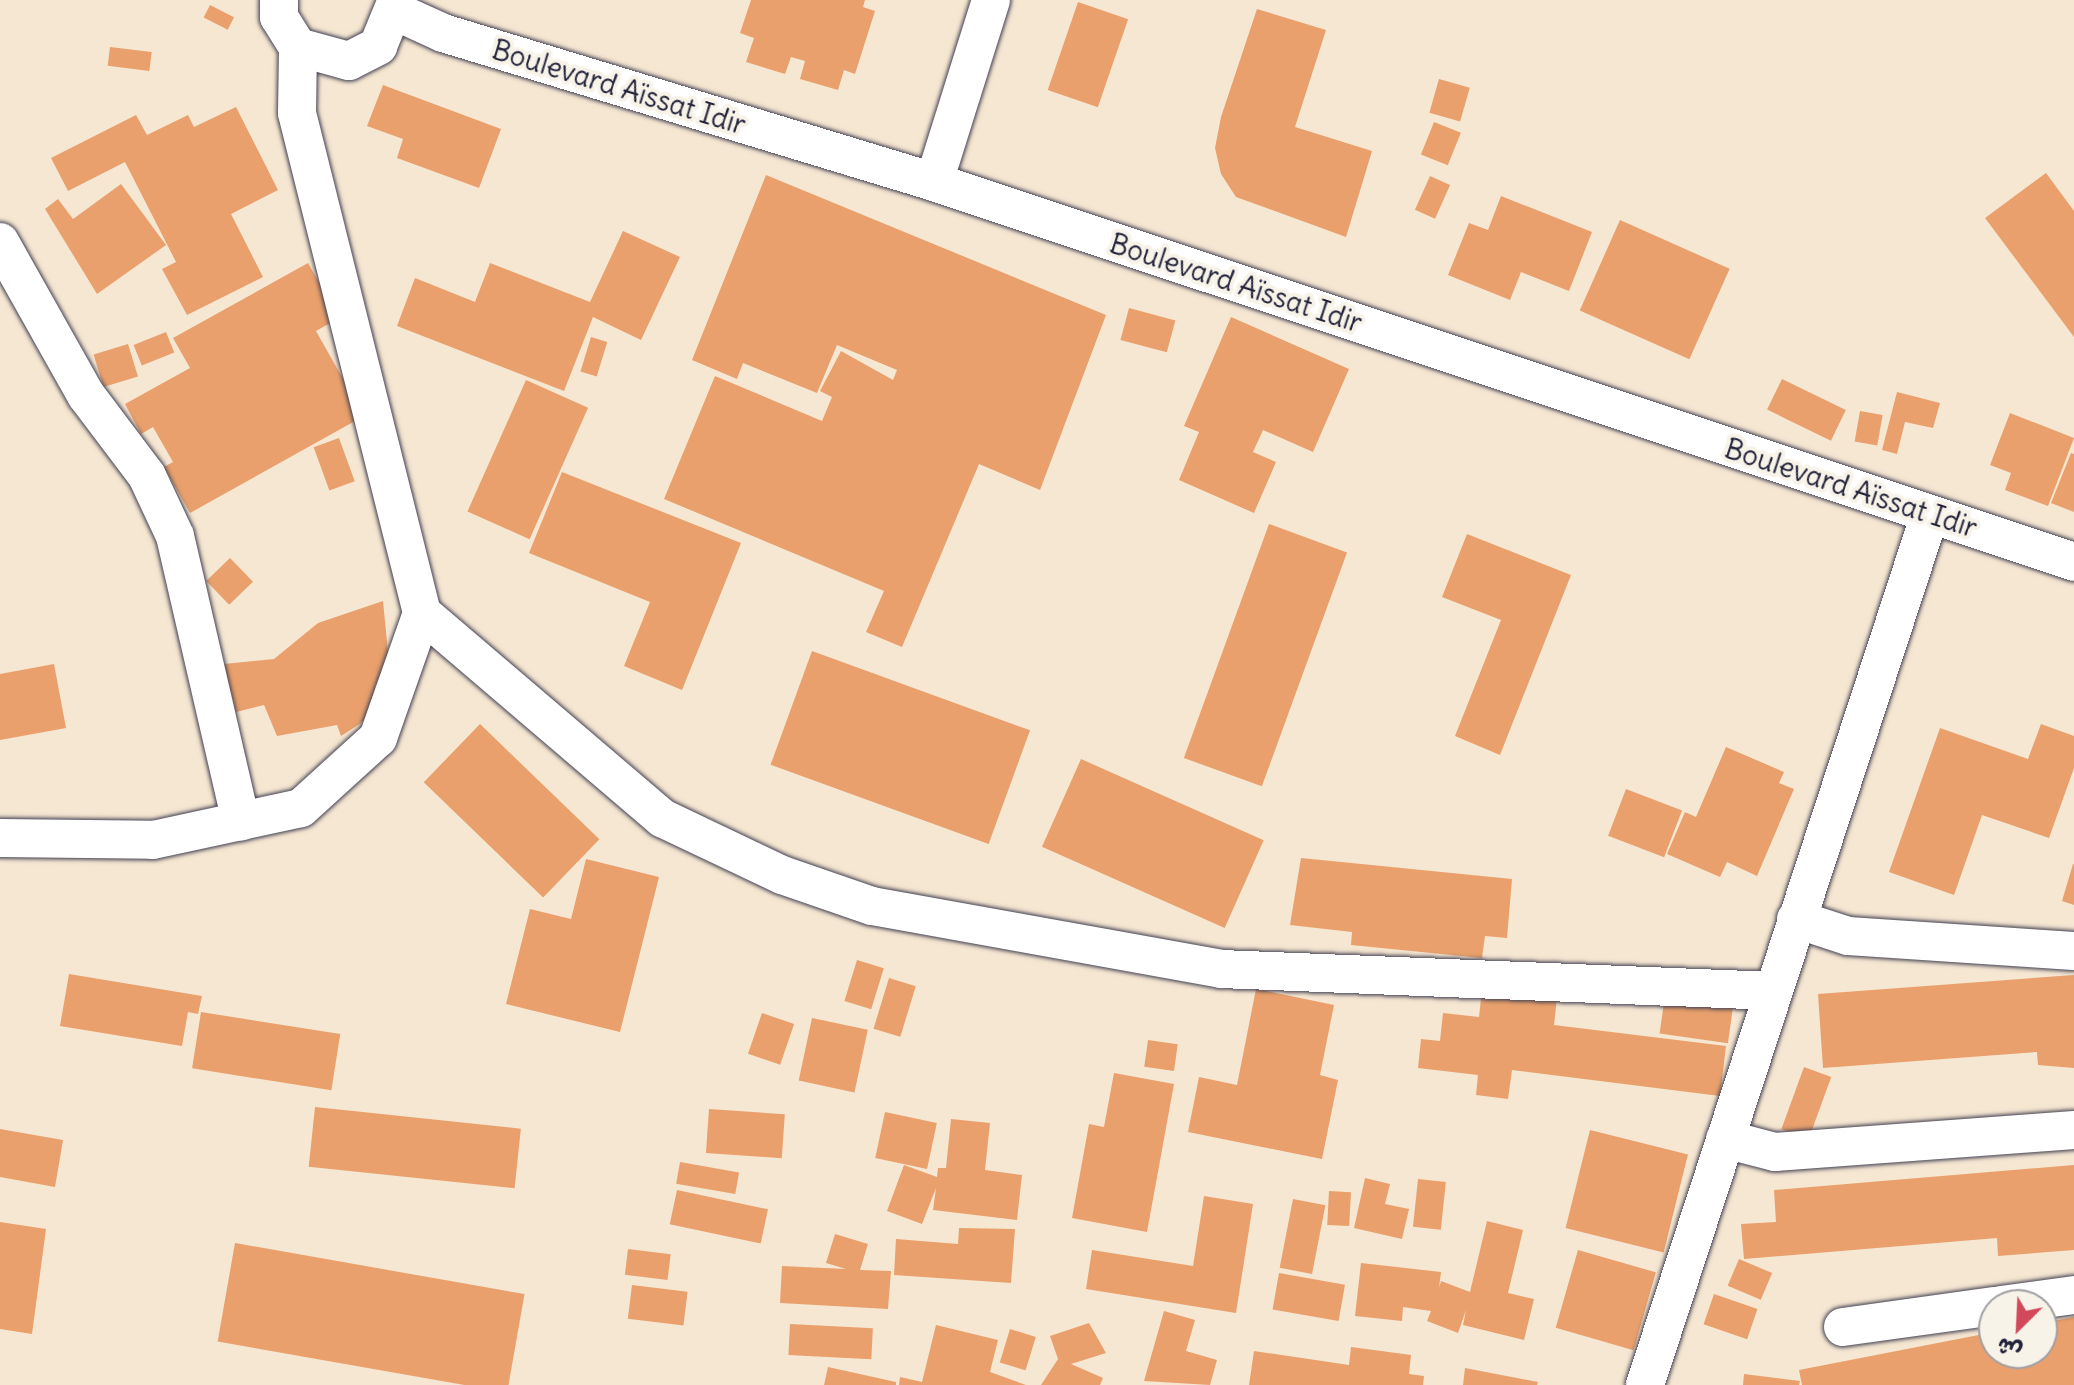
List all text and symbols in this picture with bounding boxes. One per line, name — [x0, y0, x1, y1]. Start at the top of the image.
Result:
street label: Boulevard Aïssat Idir — [488, 32, 750, 142]
street label: Boulevard Aïssat Idir — [1106, 226, 1366, 340]
street label: Boulevard Aïssat Idir — [1721, 431, 1981, 545]
north arrow — [1978, 1289, 2058, 1369]
text: ش — [1992, 1331, 2026, 1367]

